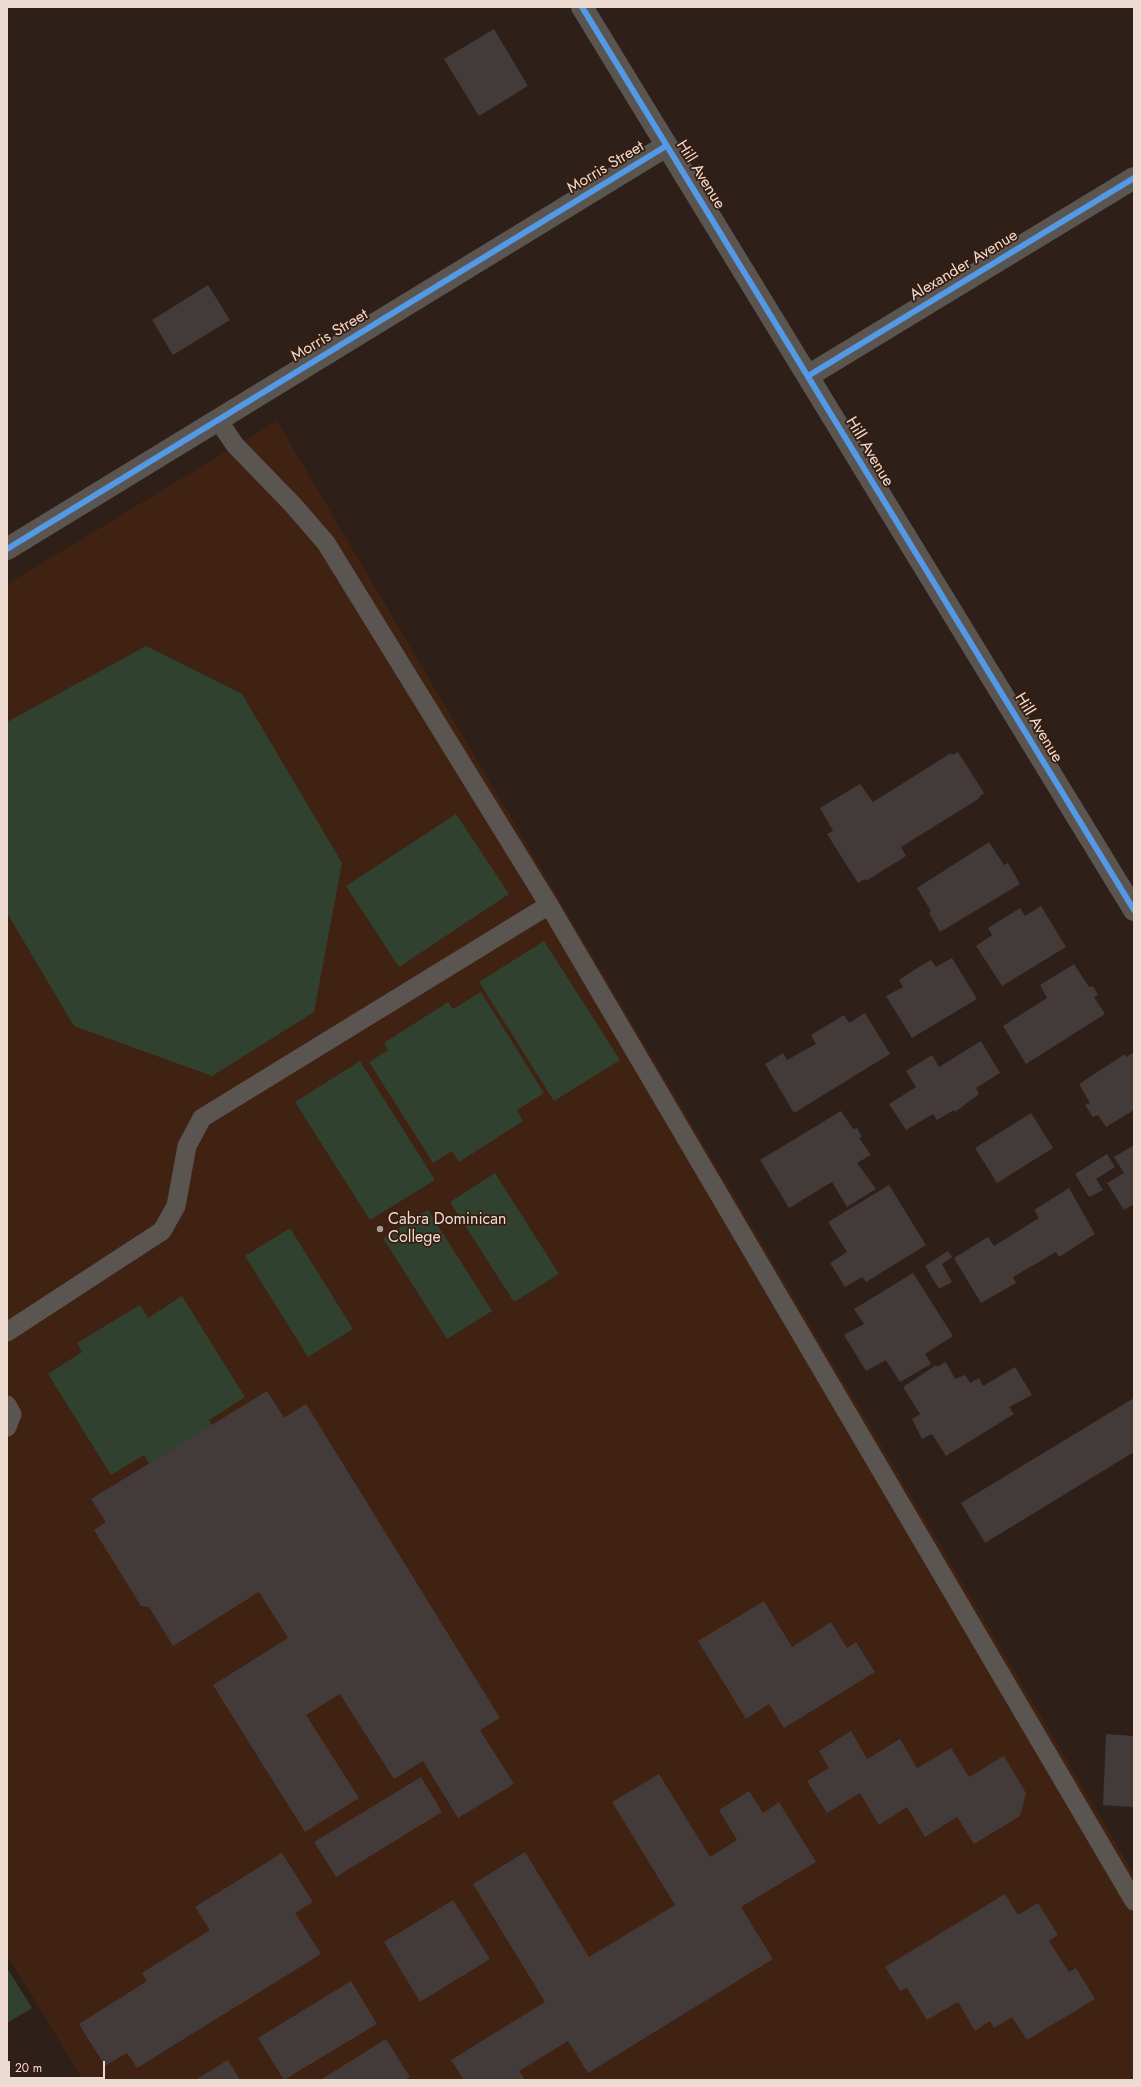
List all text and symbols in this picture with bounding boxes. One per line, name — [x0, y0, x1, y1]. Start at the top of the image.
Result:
street label: Hill Avenue — [671, 137, 729, 213]
street label: Morris Street — [564, 138, 648, 198]
street label: Alexander Avenue — [907, 226, 1021, 306]
street label: Morris Street — [288, 306, 372, 366]
street label: Hill Avenue — [841, 414, 897, 490]
street label: Hill Avenue — [1010, 690, 1066, 766]
place label: Cabra Dominican College — [388, 1210, 506, 1248]
marker: Cabra Dominican College — [375, 1224, 385, 1234]
scale bar — [10, 2053, 107, 2079]
text: 20 m — [15, 2059, 42, 2077]

